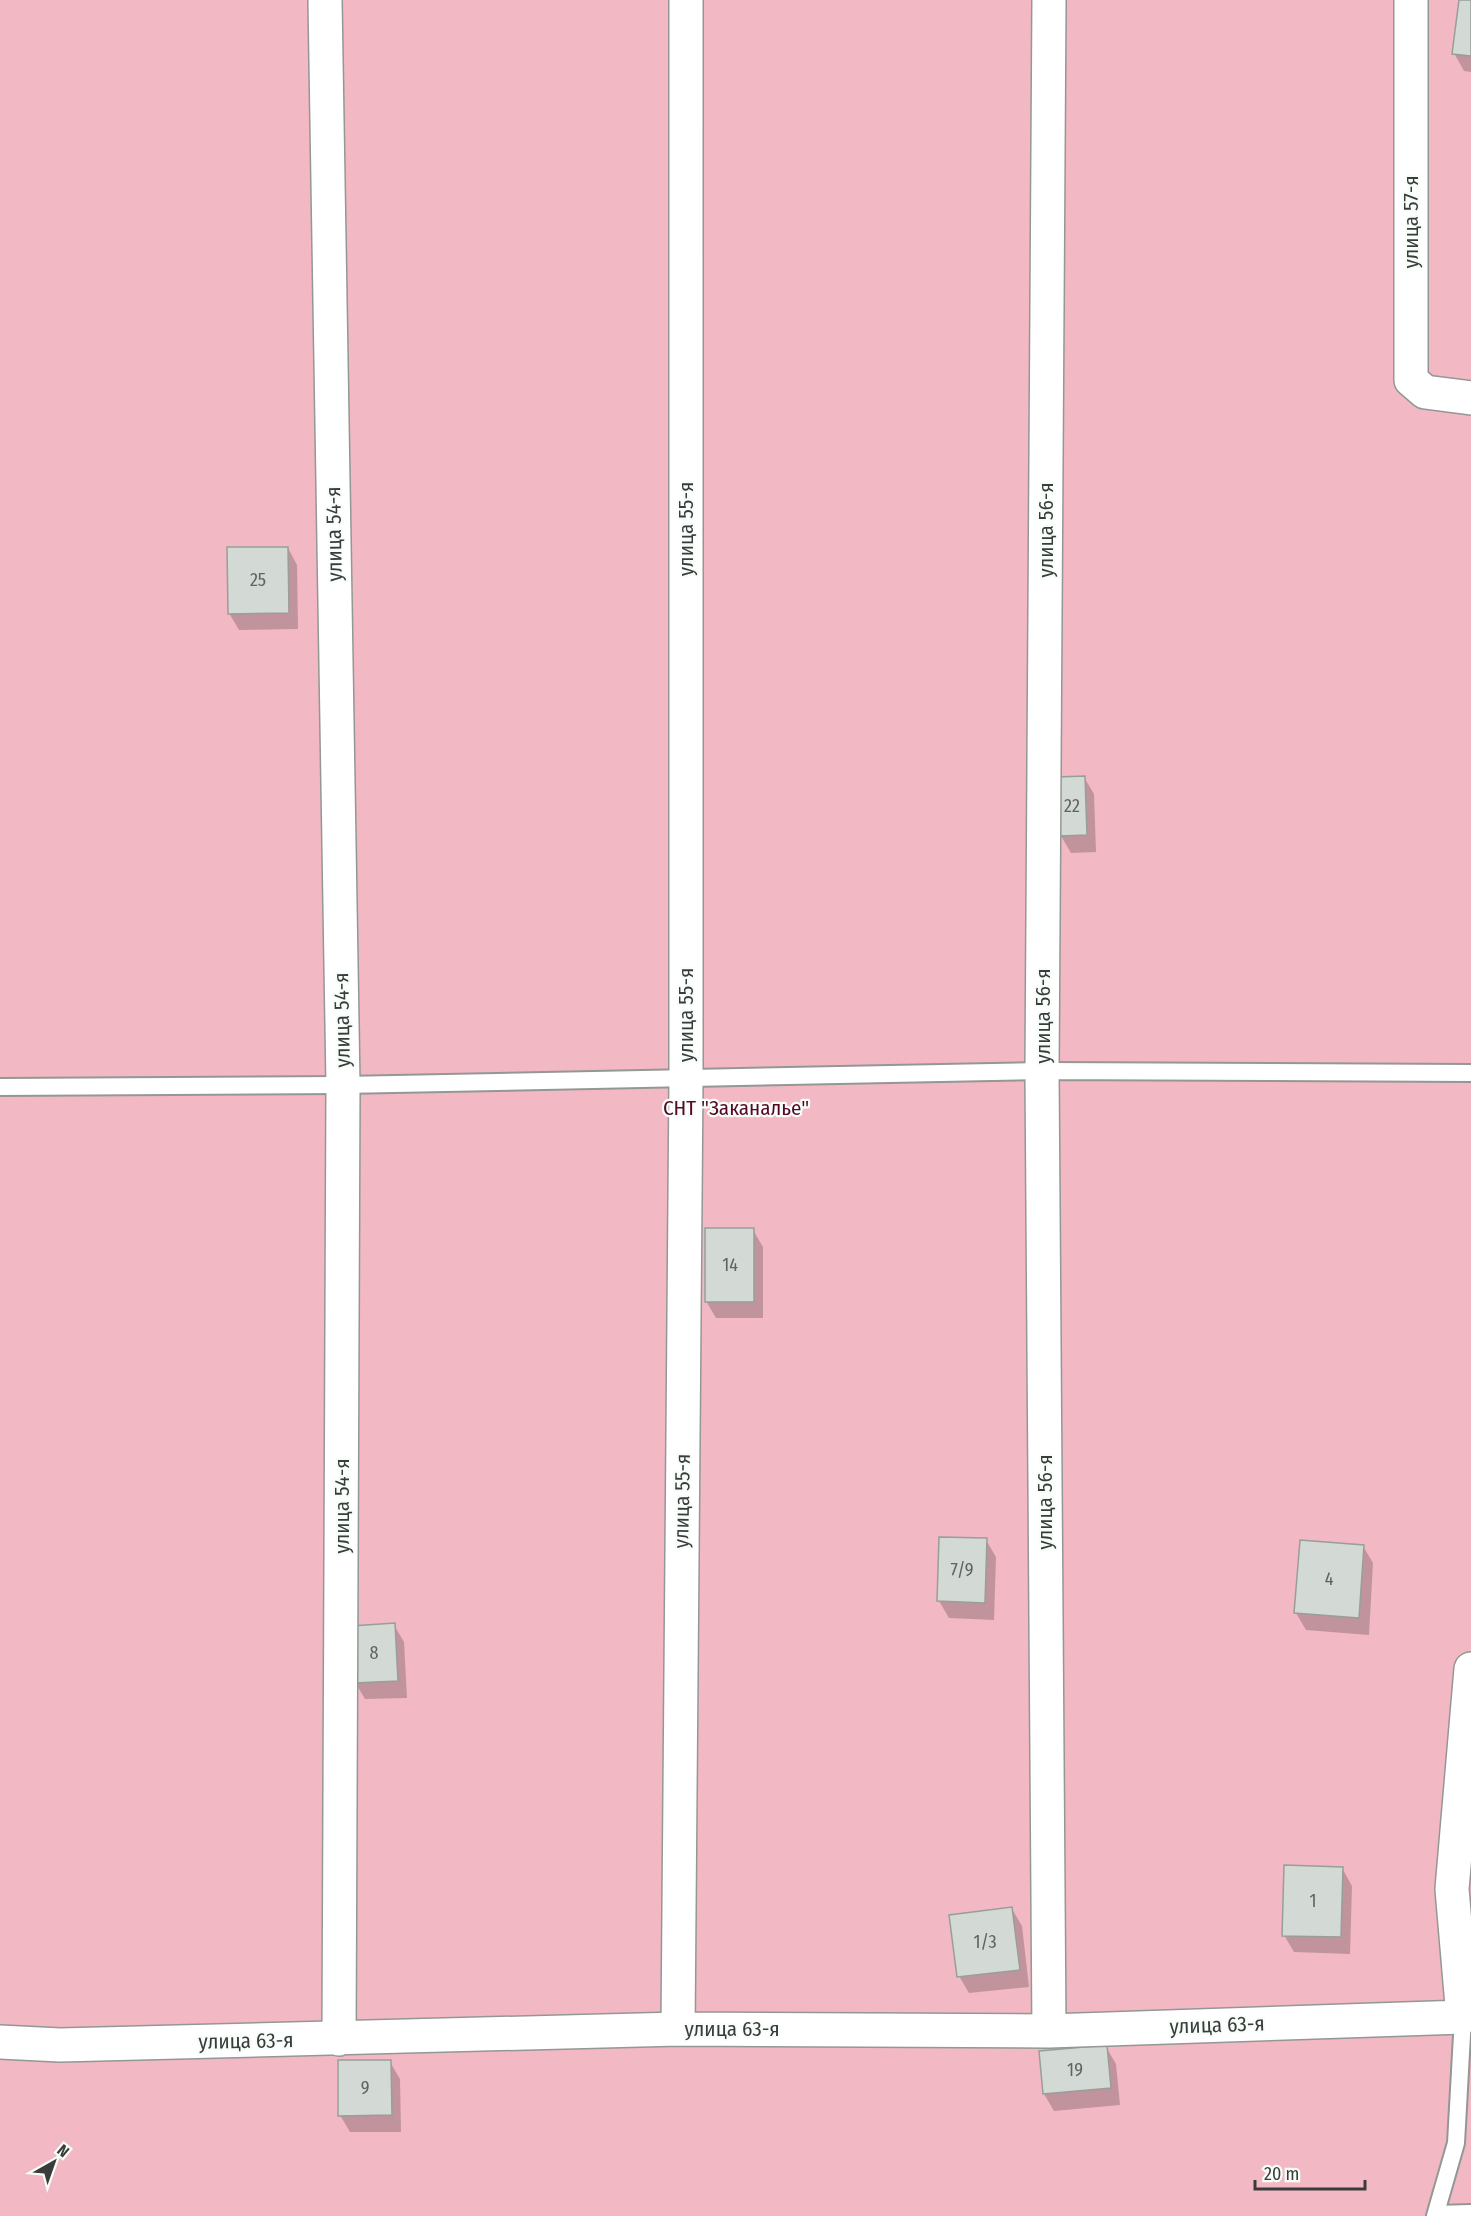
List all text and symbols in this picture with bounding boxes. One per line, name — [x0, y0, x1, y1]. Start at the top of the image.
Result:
street label: улица 57-я — [1398, 175, 1424, 269]
street label: улица 55-я — [673, 482, 699, 576]
street label: улица 56-я — [1033, 482, 1059, 578]
street label: улица 54-я — [320, 486, 348, 582]
house number: 25 — [250, 569, 266, 591]
house number: 22 — [1064, 795, 1080, 817]
street label: улица 55-я — [673, 968, 699, 1062]
street label: улица 56-я — [1030, 968, 1056, 1064]
street label: улица 54-я — [328, 972, 356, 1068]
park label: СНТ "Заканалье" — [663, 1095, 809, 1121]
house number: 14 — [722, 1254, 738, 1276]
street label: улица 55-я — [668, 1453, 696, 1549]
street label: улица 56-я — [1032, 1454, 1058, 1550]
street label: улица 54-я — [329, 1458, 355, 1554]
house number: 7/9 — [950, 1559, 974, 1581]
house number: 4 — [1325, 1568, 1334, 1590]
house number: 8 — [370, 1642, 379, 1664]
house number: 1 — [1309, 1890, 1317, 1912]
house number: 1/3 — [973, 1931, 997, 1953]
street label: улица 63-я — [1169, 2010, 1265, 2040]
street label: улица 63-я — [684, 2016, 780, 2042]
street label: улица 63-я — [198, 2027, 294, 2055]
house number: 19 — [1067, 2059, 1083, 2081]
house number: 9 — [361, 2077, 369, 2099]
north arrow — [24, 2132, 84, 2192]
text: N — [54, 2141, 73, 2161]
scale bar — [1255, 2153, 1364, 2191]
text: 20 m — [1264, 2163, 1299, 2185]

